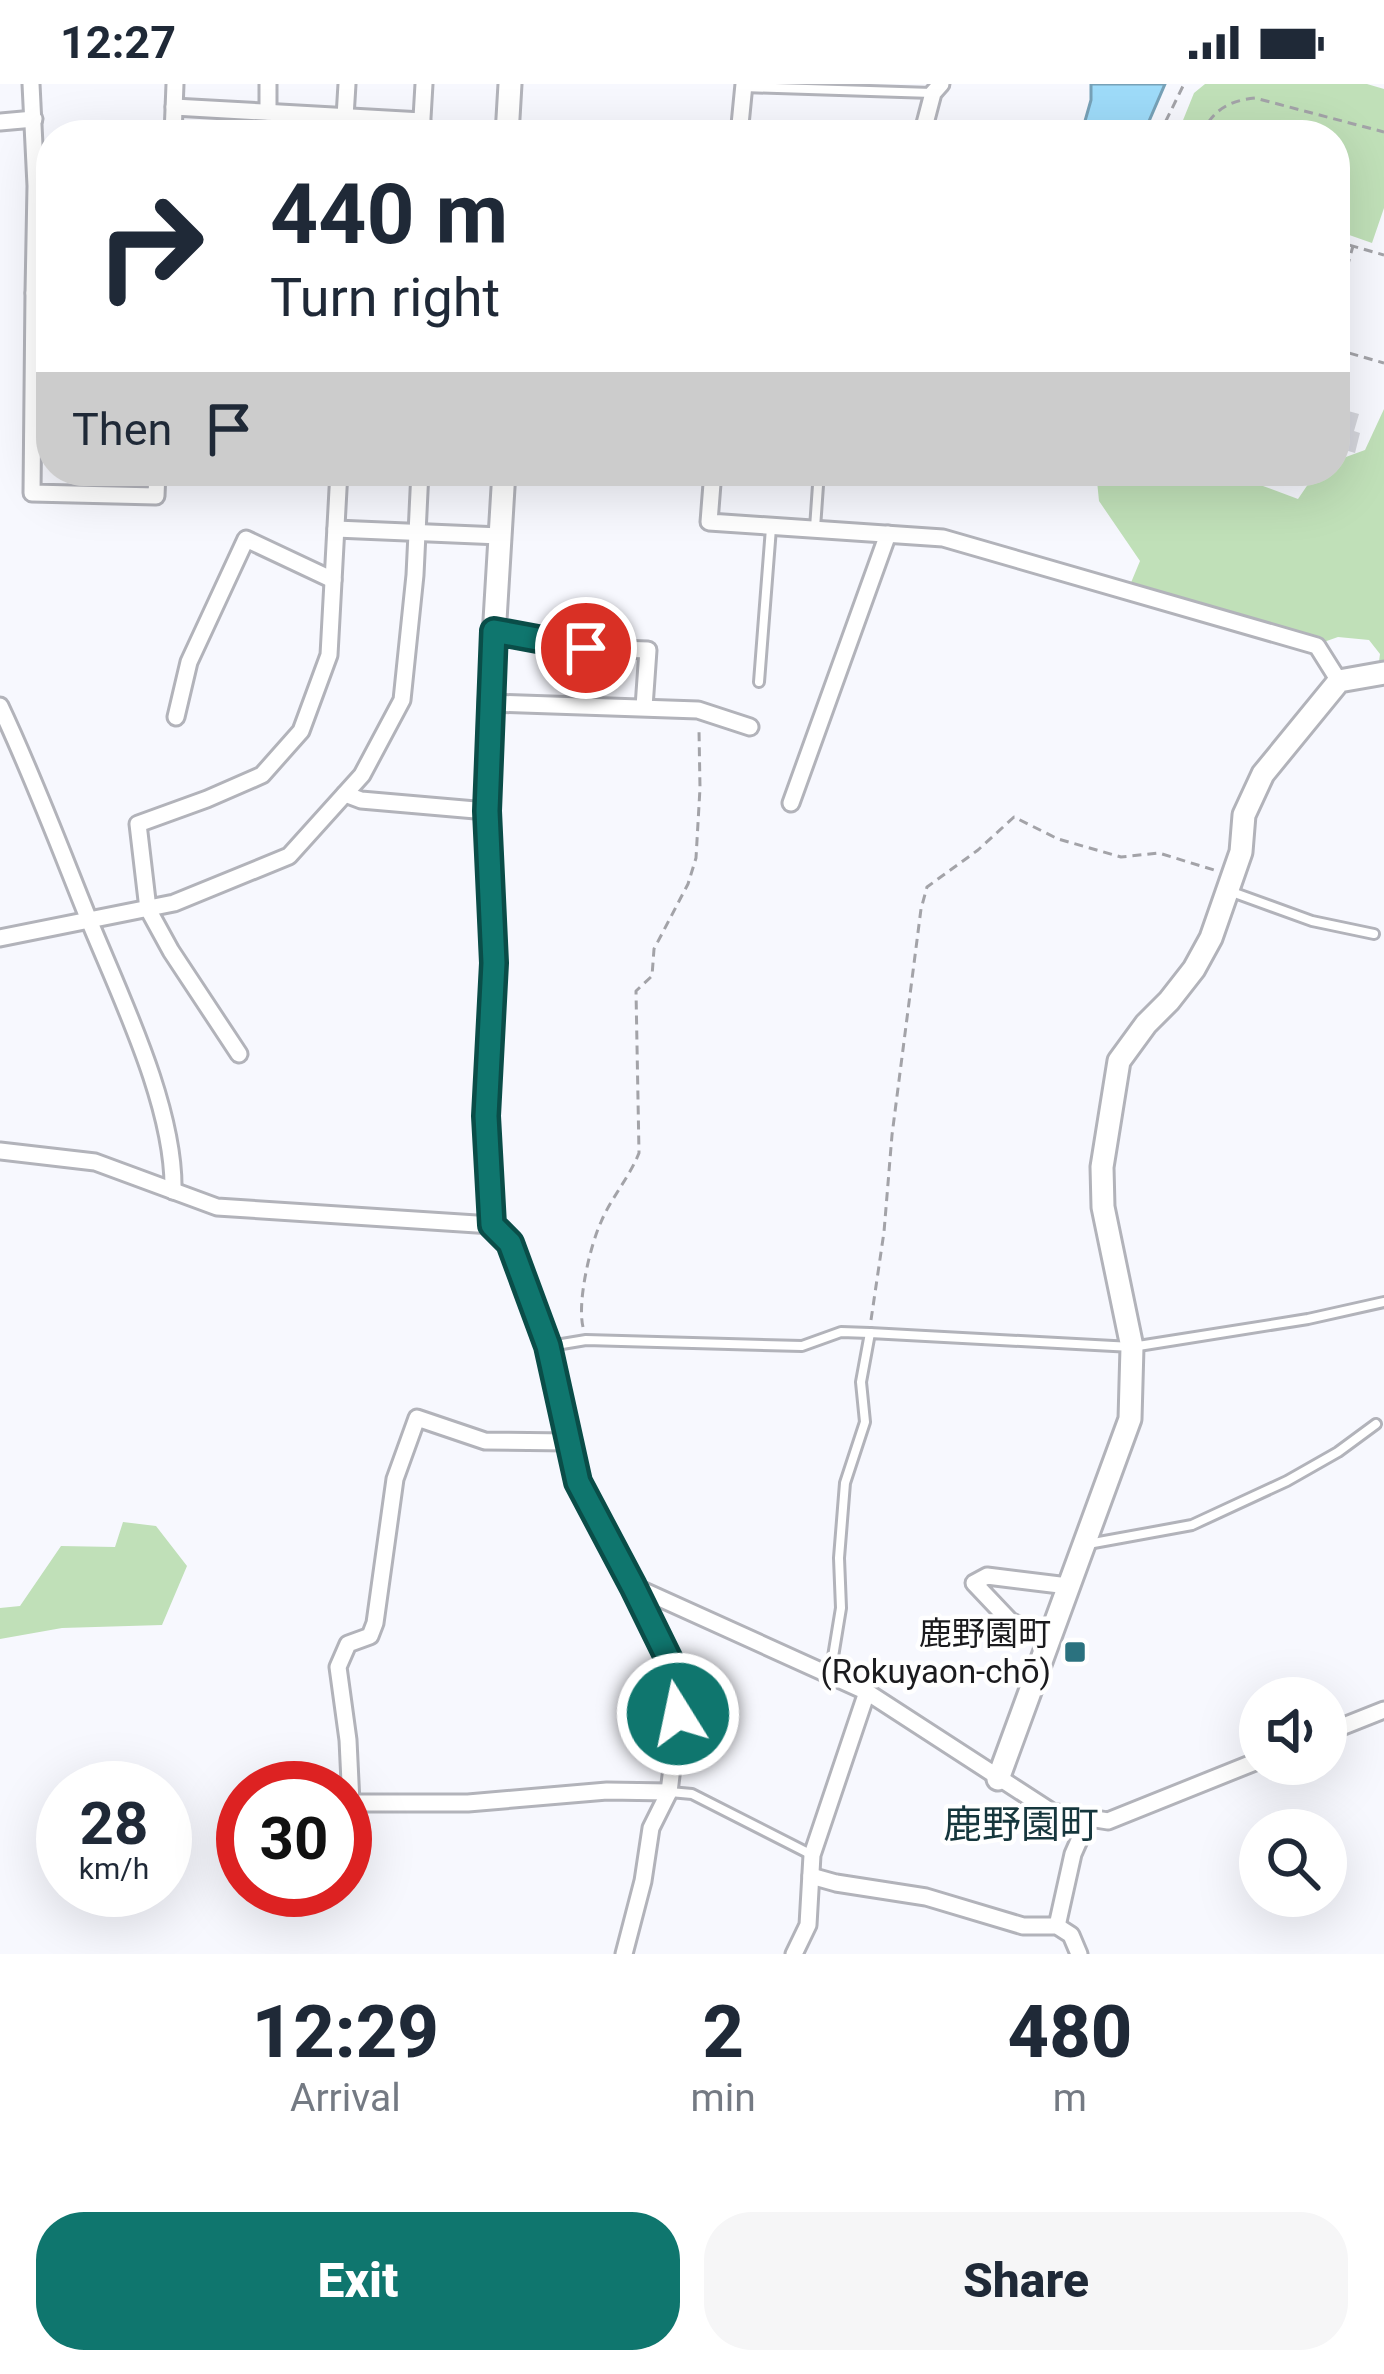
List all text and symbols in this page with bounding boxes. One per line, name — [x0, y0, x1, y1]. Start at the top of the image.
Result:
text: 12:27 — [60, 16, 176, 69]
text: 440 m — [270, 165, 508, 264]
icon: right — [72, 168, 228, 324]
text: Turn right — [270, 266, 500, 329]
icon: arrive — [196, 396, 262, 462]
text: Then — [72, 403, 172, 456]
pin — [535, 597, 637, 699]
icon: arrive — [553, 615, 619, 681]
place label: 鹿野園町 (Rokuyaon-chō) — [820, 1614, 1051, 1691]
marker: 鹿野園町 (Rokuyaon-chō) — [1062, 1639, 1088, 1665]
position arrow — [615, 1651, 741, 1777]
map controls — [1239, 1677, 1347, 1917]
button: sound — [1239, 1677, 1347, 1785]
speed limit sign: 30 — [216, 1761, 372, 1917]
text: 28 — [80, 1788, 148, 1859]
district label: 鹿野園町 — [943, 1802, 1099, 1848]
button: search — [1239, 1809, 1347, 1917]
text: km/h — [79, 1851, 149, 1886]
text: 12:29 — [252, 1990, 439, 2075]
text: 2 — [702, 1990, 744, 2075]
text: 480 — [1008, 1990, 1132, 2075]
text: Arrival — [290, 2075, 401, 2121]
text: min — [691, 2075, 756, 2121]
text: m — [1053, 2075, 1087, 2121]
button: Exit — [36, 2212, 680, 2350]
button: Share — [704, 2212, 1348, 2350]

